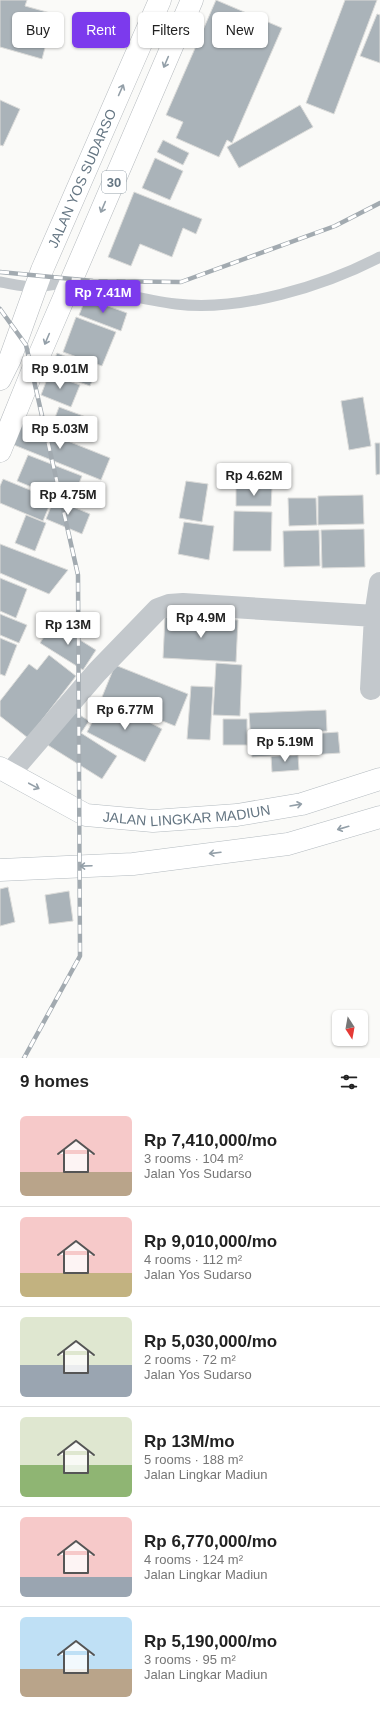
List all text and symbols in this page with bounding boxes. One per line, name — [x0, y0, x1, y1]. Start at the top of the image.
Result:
chip: Buy — [12, 12, 64, 48]
chip: Rent — [72, 12, 130, 48]
chip: Filters — [138, 12, 204, 48]
chip: New — [212, 12, 268, 48]
one-way arrow — [161, 55, 169, 67]
one-way arrow — [118, 84, 125, 96]
street label: JALAN YOS SUDARSO — [45, 106, 119, 250]
road number: 30 — [102, 171, 126, 193]
one-way arrow — [99, 200, 107, 212]
pin: Rp 7.41M — [62, 280, 144, 314]
text: Rp 7.41M — [74, 285, 132, 300]
one-way arrow — [42, 333, 50, 345]
pin: Rp 9.01M — [19, 356, 101, 390]
text: Rp 9.01M — [31, 361, 89, 376]
pin: Rp 5.03M — [19, 416, 101, 450]
text: Rp 5.03M — [31, 421, 89, 436]
pin: Rp 4.62M — [213, 463, 295, 497]
text: Rp 4.62M — [225, 468, 283, 483]
pin: Rp 4.75M — [27, 482, 109, 516]
text: Rp 4.75M — [39, 487, 97, 502]
pin: Rp 4.9M — [164, 605, 238, 639]
text: Rp 4.9M — [176, 610, 226, 625]
pin: Rp 13M — [35, 612, 101, 646]
text: Rp 13M — [45, 617, 91, 632]
pin: Rp 6.77M — [84, 697, 166, 731]
text: Rp 6.77M — [96, 702, 154, 717]
pin: Rp 5.19M — [244, 729, 326, 763]
text: Rp 5.19M — [256, 734, 314, 749]
one-way arrow — [28, 783, 40, 791]
one-way arrow — [289, 801, 302, 809]
street label: JALAN LINGKAR MADIUN — [102, 802, 271, 829]
one-way arrow — [336, 825, 349, 832]
one-way arrow — [209, 849, 222, 857]
one-way arrow — [80, 862, 93, 870]
north arrow — [332, 1010, 368, 1046]
map controls — [332, 1010, 368, 1046]
icon: filters — [338, 1071, 360, 1093]
text: 9 homes — [20, 1072, 89, 1091]
text: Rp 7,410,000/mo — [144, 1131, 277, 1150]
icon: home — [52, 1132, 100, 1180]
text: 3 rooms · 104 m² — [144, 1151, 243, 1166]
text: Jalan Yos Sudarso — [144, 1166, 252, 1181]
text: Rp 9,010,000/mo — [144, 1232, 277, 1251]
icon: home — [52, 1233, 100, 1281]
text: 4 rooms · 112 m² — [144, 1252, 242, 1267]
text: Jalan Yos Sudarso — [144, 1267, 252, 1282]
text: Rp 5,030,000/mo — [144, 1332, 277, 1351]
icon: home — [52, 1333, 100, 1381]
text: 2 rooms · 72 m² — [144, 1352, 236, 1367]
text: Jalan Yos Sudarso — [144, 1367, 252, 1382]
text: Rp 13M/mo — [144, 1432, 235, 1451]
icon: home — [52, 1433, 100, 1481]
text: 5 rooms · 188 m² — [144, 1452, 243, 1467]
text: Jalan Lingkar Madiun — [144, 1467, 268, 1482]
text: Rp 6,770,000/mo — [144, 1532, 277, 1551]
icon: home — [52, 1533, 100, 1581]
text: 4 rooms · 124 m² — [144, 1552, 243, 1567]
text: Jalan Lingkar Madiun — [144, 1567, 268, 1582]
text: Rp 5,190,000/mo — [144, 1632, 277, 1651]
icon: home — [52, 1633, 100, 1681]
text: 3 rooms · 95 m² — [144, 1652, 236, 1667]
text: Jalan Lingkar Madiun — [144, 1667, 268, 1682]

